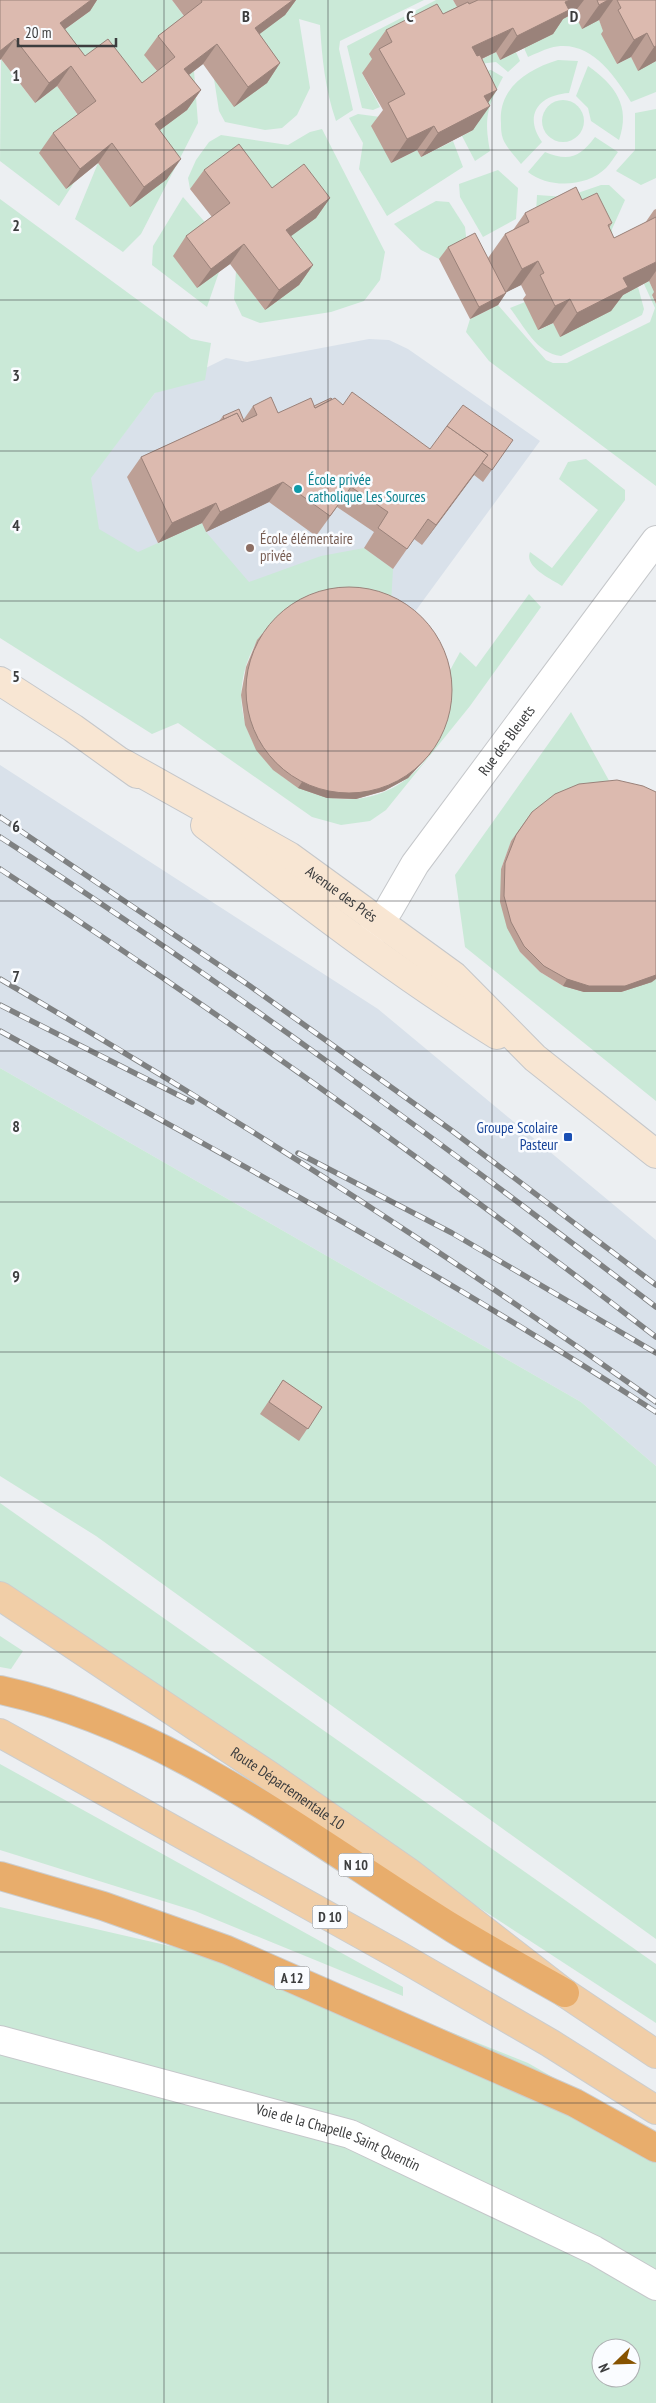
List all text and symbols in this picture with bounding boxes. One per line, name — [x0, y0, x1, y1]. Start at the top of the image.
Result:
text: B — [242, 6, 250, 26]
text: C — [406, 6, 414, 26]
text: D — [570, 6, 579, 26]
scale bar — [18, 15, 115, 47]
text: 20 m — [25, 23, 51, 42]
text: 1 — [12, 65, 20, 85]
text: 2 — [12, 215, 20, 235]
text: 3 — [12, 365, 20, 385]
place label: École privée catholique Les Sources — [308, 470, 426, 506]
marker: École privée catholique Les Sources — [292, 483, 304, 495]
text: 4 — [12, 515, 20, 535]
place label: École élémentaire privée — [260, 529, 353, 565]
marker: École élémentaire privée — [244, 542, 256, 554]
text: 5 — [12, 666, 20, 686]
street label: Rue des Bleuets — [474, 701, 539, 779]
text: 6 — [12, 816, 20, 836]
street label: Avenue des Prés — [302, 861, 381, 926]
text: 7 — [12, 966, 20, 986]
text: 8 — [12, 1116, 20, 1136]
place label: Groupe Scolaire Pasteur — [477, 1118, 559, 1154]
marker: Groupe Scolaire Pasteur — [562, 1131, 574, 1143]
text: 9 — [12, 1266, 20, 1286]
street label: Route Départementale 10 — [227, 1743, 348, 1834]
road number: N 10 — [338, 1854, 374, 1876]
road number: D 10 — [312, 1905, 348, 1928]
road number: A 12 — [274, 1966, 310, 1990]
street label: Voie de la Chapelle Saint Quentin — [253, 2099, 423, 2175]
north arrow — [591, 2338, 641, 2388]
text: N — [594, 2361, 614, 2375]

